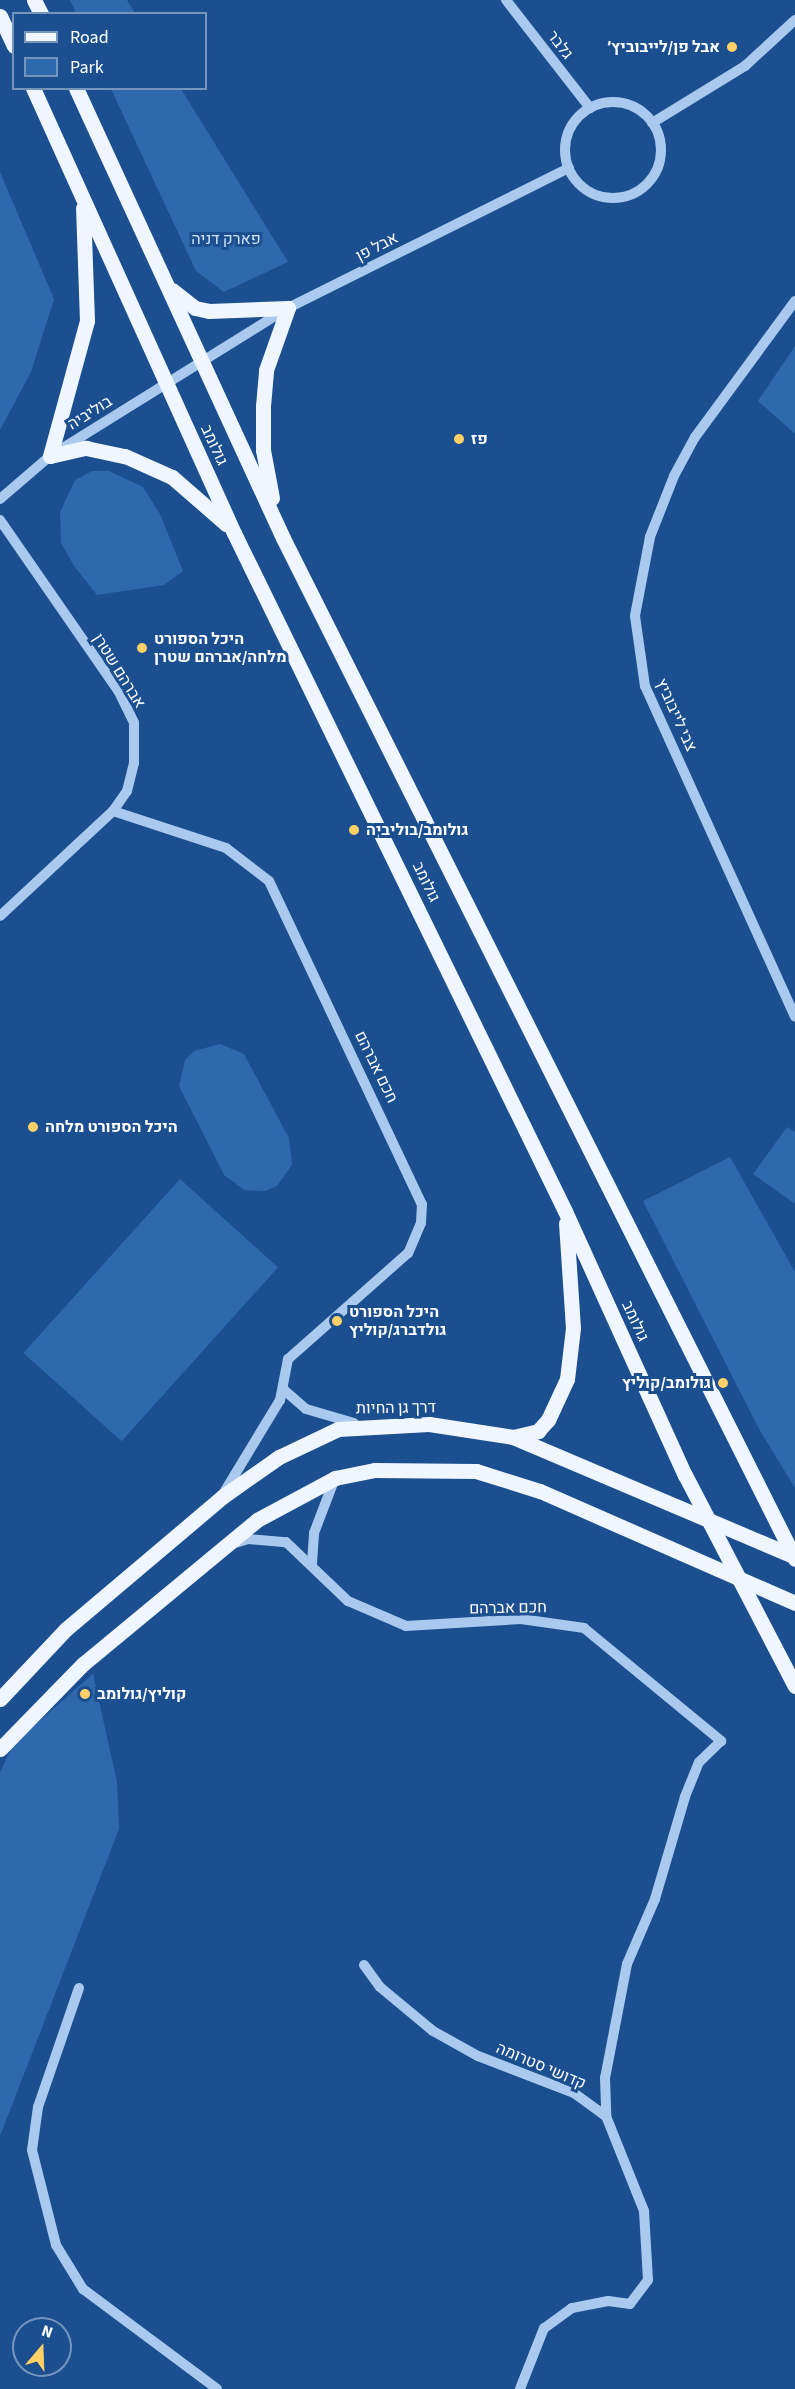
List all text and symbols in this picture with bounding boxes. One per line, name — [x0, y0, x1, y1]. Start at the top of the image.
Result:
legend — [12, 12, 207, 90]
text: Road — [70, 25, 109, 50]
street label: גלבר — [543, 27, 577, 63]
place label: אבל פן/לייבוביץ׳ — [608, 37, 720, 57]
marker: אבל פן/לייבוביץ׳ — [725, 40, 739, 54]
text: Park — [70, 55, 104, 80]
street label: אבל פן — [353, 228, 401, 266]
park label: פארק דניה — [191, 229, 261, 249]
street label: בוליביה — [64, 392, 116, 434]
street label: גולומב — [196, 422, 232, 468]
place label: פז — [471, 429, 488, 449]
marker: פז — [452, 432, 466, 446]
place label: היכל הספורט מלחה/אברהם שטרן — [154, 629, 287, 667]
street label: אברהם שטרן — [89, 630, 149, 712]
marker: היכל הספורט מלחה/אברהם שטרן — [135, 641, 149, 655]
street label: צבי לייבוביץ — [651, 675, 701, 755]
place label: גולומב/בוליביה — [366, 820, 468, 840]
marker: גולומב/בוליביה — [347, 823, 361, 837]
street label: גולומב — [408, 859, 444, 905]
street label: חכם אברהם — [350, 1028, 402, 1106]
place label: היכל הספורט מלחה — [45, 1117, 178, 1137]
marker: היכל הספורט מלחה — [26, 1120, 40, 1134]
street label: גולומב — [617, 1298, 653, 1344]
place label: היכל הספורט גולדברג/קוליץ — [349, 1302, 447, 1340]
marker: היכל הספורט גולדברג/קוליץ — [330, 1314, 344, 1328]
place label: גולומב/קוליץ — [622, 1373, 711, 1393]
marker: גולומב/קוליץ — [716, 1376, 730, 1390]
street label: דרך גן החיות — [356, 1398, 436, 1418]
street label: חכם אברהם — [469, 1598, 547, 1618]
place label: קוליץ/גולומב — [97, 1684, 186, 1704]
marker: קוליץ/גולומב — [78, 1687, 92, 1701]
street label: קדושי סטרומה — [493, 2038, 589, 2094]
north arrow — [12, 2317, 72, 2377]
text: N — [39, 2320, 56, 2344]

